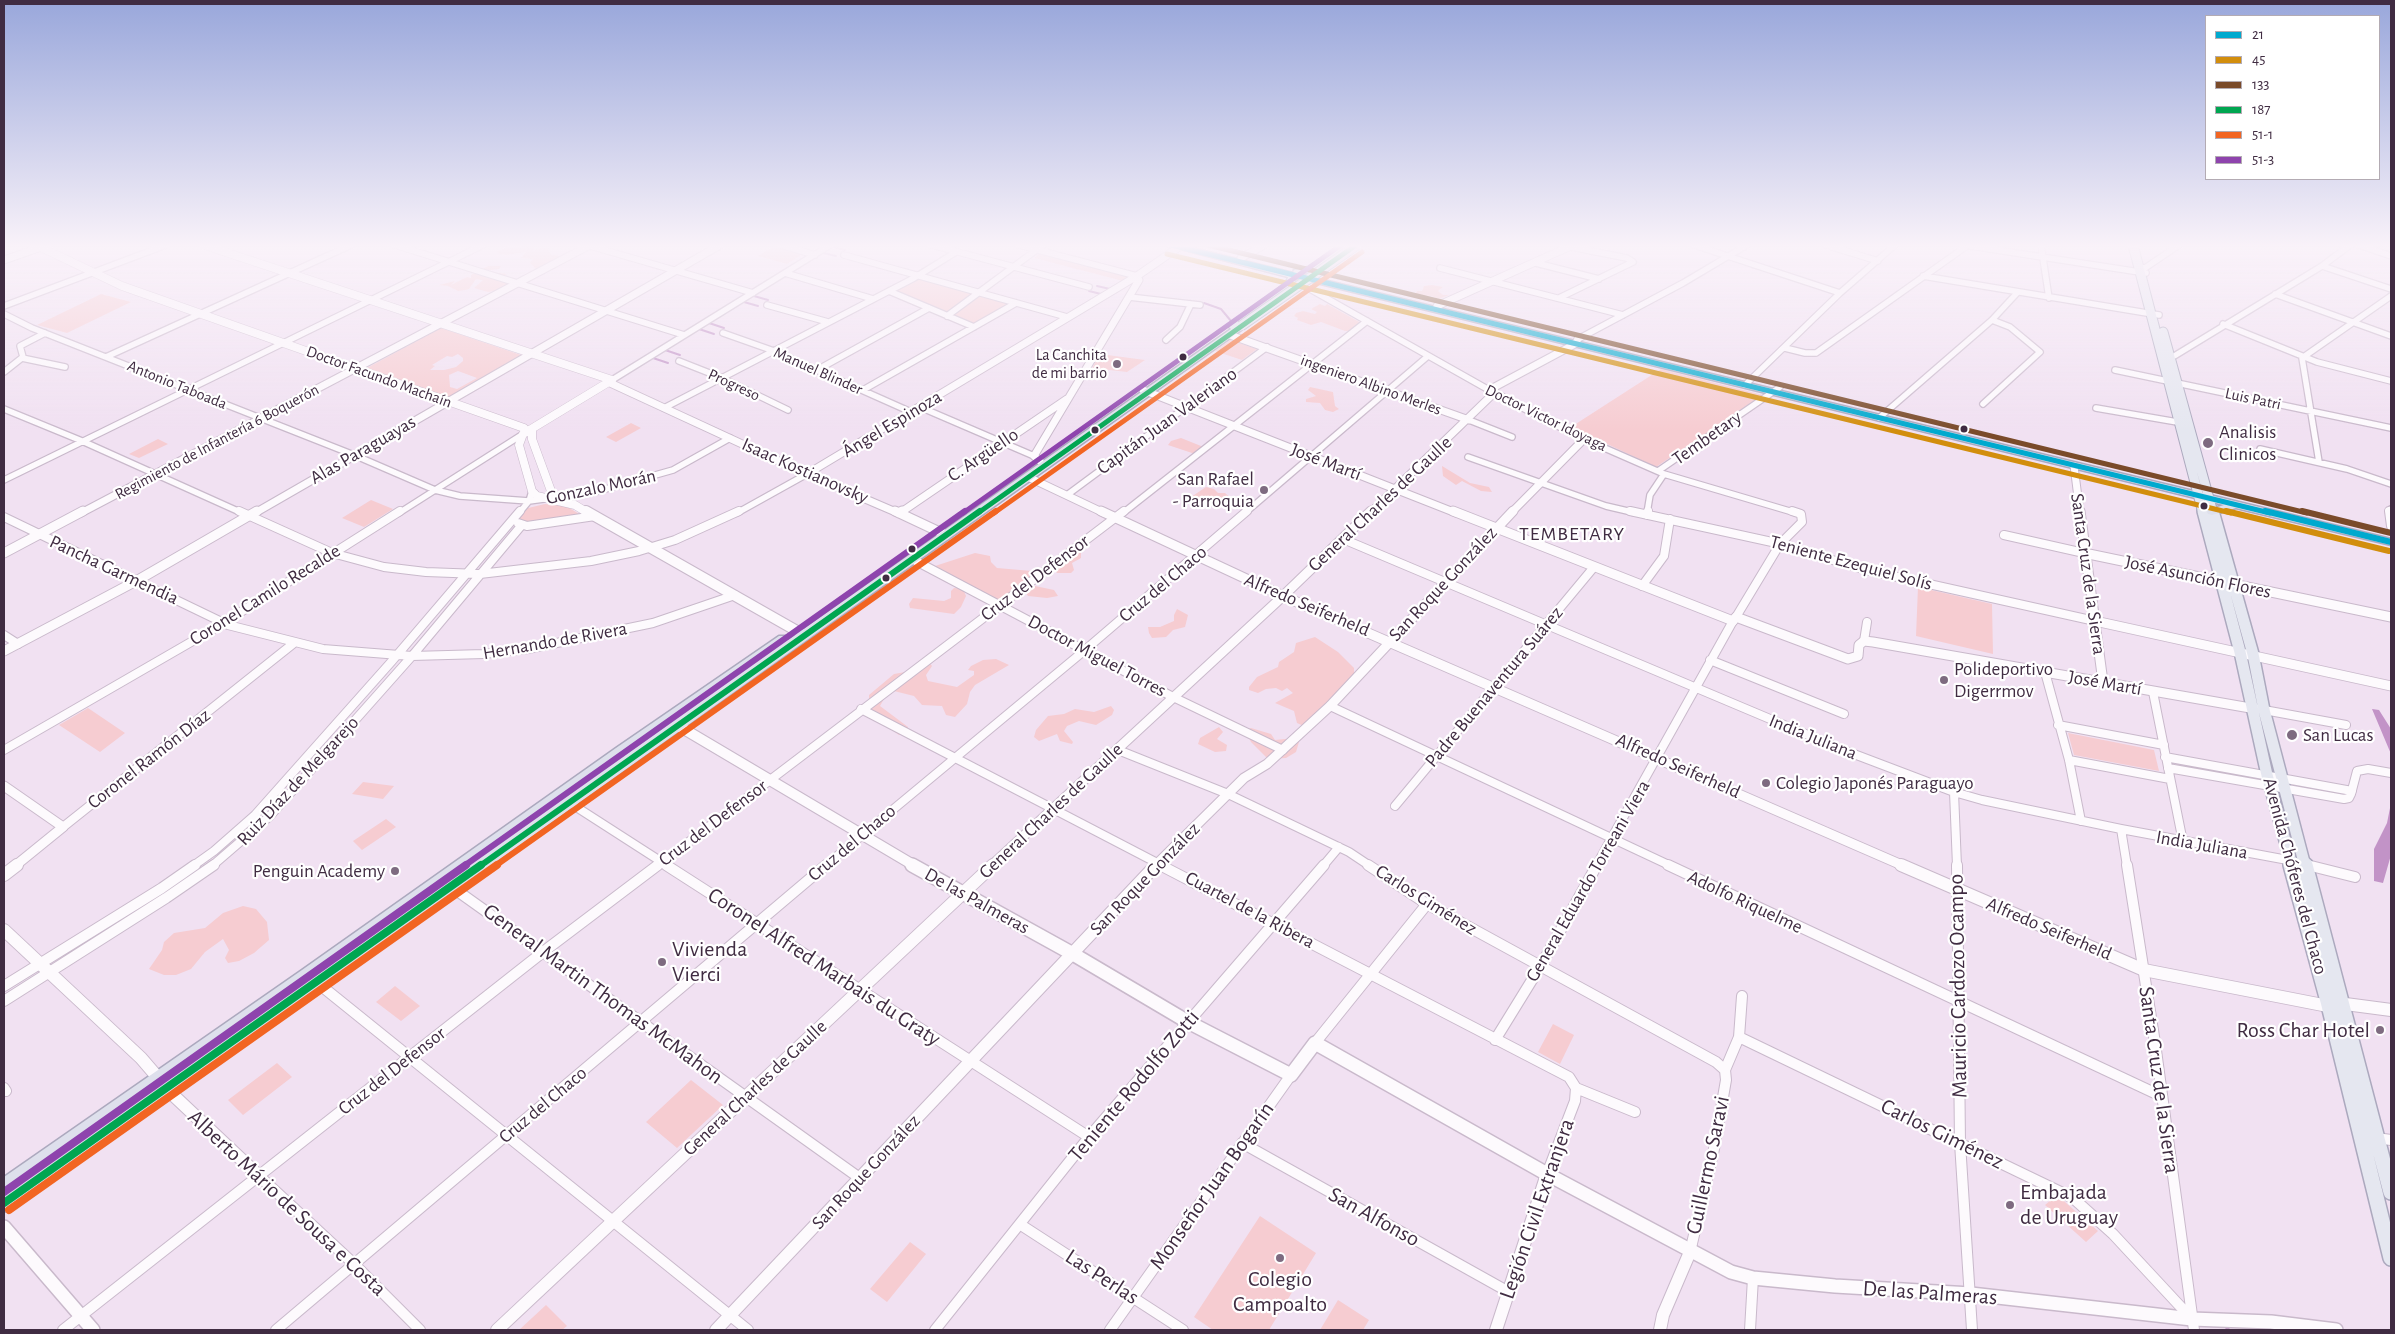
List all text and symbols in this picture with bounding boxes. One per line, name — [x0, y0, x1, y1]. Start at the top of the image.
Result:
legend — [2205, 15, 2380, 180]
text: 21 — [2252, 27, 2264, 42]
text: 45 — [2252, 52, 2266, 67]
text: 133 — [2252, 77, 2270, 92]
text: 187 — [2252, 102, 2271, 117]
text: 51-1 — [2252, 127, 2273, 142]
text: 51-3 — [2252, 152, 2274, 167]
street label: Doctor Facundo Machaín — [304, 342, 454, 412]
street label: Manuel Blinder — [770, 343, 866, 399]
place label: La Canchita de mi barrio — [1032, 345, 1107, 383]
street label: ingeniero Albino Merles — [1298, 351, 1444, 419]
unlabelled marker — [1178, 352, 1188, 362]
street label: Antonio Taboada — [124, 356, 230, 414]
marker: La Canchita de mi barrio — [1111, 358, 1123, 370]
street label: Capitán Juan Valeriano — [1092, 362, 1242, 480]
street label: Progreso — [705, 365, 763, 405]
street label: Regimiento de Infantería 6 Boquerón — [112, 380, 322, 504]
street label: Doctor Victor Idoyaga — [1482, 380, 1610, 456]
street label: Luis Patri — [2223, 384, 2283, 414]
street label: Ángel Espinoza — [838, 385, 946, 463]
street label: Tembetary — [1668, 406, 1746, 470]
street label: Alas Paraguayas — [306, 411, 420, 489]
place label: Analisis Clinicos — [2219, 421, 2276, 465]
street label: C. Argüello — [943, 423, 1023, 487]
unlabelled marker — [1959, 424, 1969, 434]
unlabelled marker — [1090, 425, 1100, 435]
street label: General Charles de Gaulle — [1303, 431, 1457, 577]
street label: Isaac Kostianovsky — [738, 433, 872, 509]
marker: Analisis Clinicos — [2201, 436, 2215, 450]
street label: José Martí — [1287, 438, 1365, 486]
street label: Gonzalo Morán — [544, 464, 658, 510]
place label: San Rafael - Parroquia — [1173, 468, 1254, 512]
marker: San Rafael - Parroquia — [1258, 484, 1270, 496]
street label: Santa Cruz de la Sierra — [2065, 492, 2111, 656]
unlabelled marker — [2199, 501, 2209, 511]
street label: San Roque González — [1384, 522, 1502, 646]
district label: TEMBETARY — [1518, 522, 1626, 546]
street label: Pancha Garmendia — [46, 530, 182, 610]
street label: Cruz del Defensor — [976, 530, 1094, 626]
street label: Teniente Ezequiel Solís — [1767, 530, 1935, 596]
street label: Coronel Camilo Recalde — [185, 539, 345, 651]
street label: Cruz del Chaco — [1114, 541, 1212, 627]
unlabelled marker — [907, 544, 917, 554]
street label: José Asunción Flores — [2123, 550, 2273, 604]
street label: Alfredo Seiferheld — [1241, 568, 1373, 642]
unlabelled marker — [881, 573, 891, 583]
street label: Padre Buenaventura Suárez — [1420, 602, 1568, 772]
street label: Doctor Miguel Torres — [1024, 610, 1170, 702]
street label: Hernando de Rivera — [481, 617, 629, 665]
place label: Polideportivo Digerrmov — [1954, 658, 2053, 702]
street label: José Martí — [2067, 665, 2143, 701]
marker: Polideportivo Digerrmov — [1938, 674, 1950, 686]
street label: Coronel Ramón Díaz — [83, 704, 215, 814]
street label: India Juliana — [1766, 709, 1860, 765]
street label: Ruiz Díaz de Melgarejo — [232, 712, 364, 850]
place label: San Lucas — [2303, 724, 2374, 746]
street label: Alfredo Seiferheld — [1612, 728, 1744, 804]
marker: San Lucas — [2285, 728, 2299, 742]
street label: General Charles de Gaulle — [974, 738, 1128, 884]
place label: Colegio Japonés Paraguayo — [1776, 772, 1974, 794]
street label: Cruz del Defensor — [654, 775, 772, 871]
street label: Avenida Chóferes del Chaco — [2258, 775, 2332, 977]
street label: General Eduardo Torreani Viera — [1521, 776, 1655, 986]
marker: Colegio Japonés Paraguayo — [1760, 777, 1772, 789]
street label: Cruz del Chaco — [803, 800, 901, 886]
street label: San Roque González — [1085, 818, 1205, 940]
street label: India Juliana — [2154, 826, 2250, 864]
place label: Penguin Academy — [253, 860, 385, 882]
street label: Carlos Giménez — [1371, 860, 1481, 940]
street label: De las Palmeras — [921, 863, 1033, 939]
marker: Penguin Academy — [389, 865, 401, 877]
street label: Adolfo Riquelme — [1684, 865, 1806, 939]
street label: Cuartel de la Ribera — [1181, 866, 1319, 954]
street label: Mauricio Cardozo Ocampo — [1943, 874, 1973, 1098]
street label: Coronel Alfred Marbais du Graty — [703, 882, 945, 1052]
street label: Alfredo Seiferheld — [1983, 892, 2115, 966]
street label: General Martin Thomas McMahon — [478, 898, 728, 1090]
place label: Vivienda Vierci — [672, 936, 747, 988]
marker: Vivienda Vierci — [656, 956, 668, 968]
street label: Santa Cruz de la Sierra — [2133, 985, 2185, 1175]
street label: Teniente Rodolfo Zotti — [1063, 1005, 1205, 1167]
street label: General Charles de Gaulle — [678, 1015, 832, 1161]
place label: Ross Char Hotel — [2237, 1017, 2370, 1043]
street label: Cruz del Defensor — [334, 1022, 450, 1120]
marker: Ross Char Hotel — [2374, 1024, 2386, 1036]
street label: Cruz del Chaco — [494, 1062, 592, 1148]
street label: Guillermo Saravi — [1680, 1093, 1736, 1237]
street label: Carlos Giménez — [1876, 1093, 2008, 1175]
street label: Monseñor Juan Bogarín — [1144, 1097, 1280, 1275]
street label: Alberto Mário de Sousa e Costa — [182, 1104, 392, 1302]
street label: San Roque González — [807, 1110, 925, 1234]
street label: Legión Civil Extranjera — [1494, 1115, 1580, 1303]
place label: Embajada de Uruguay — [2020, 1179, 2118, 1230]
street label: San Alfonso — [1324, 1181, 1424, 1253]
marker: Embajada de Uruguay — [2004, 1199, 2016, 1211]
street label: Las Perlas — [1060, 1243, 1144, 1311]
marker: Colegio Campoalto — [1274, 1252, 1286, 1264]
place label: Colegio Campoalto — [1233, 1266, 1327, 1318]
street label: De las Palmeras — [1862, 1275, 1998, 1311]

